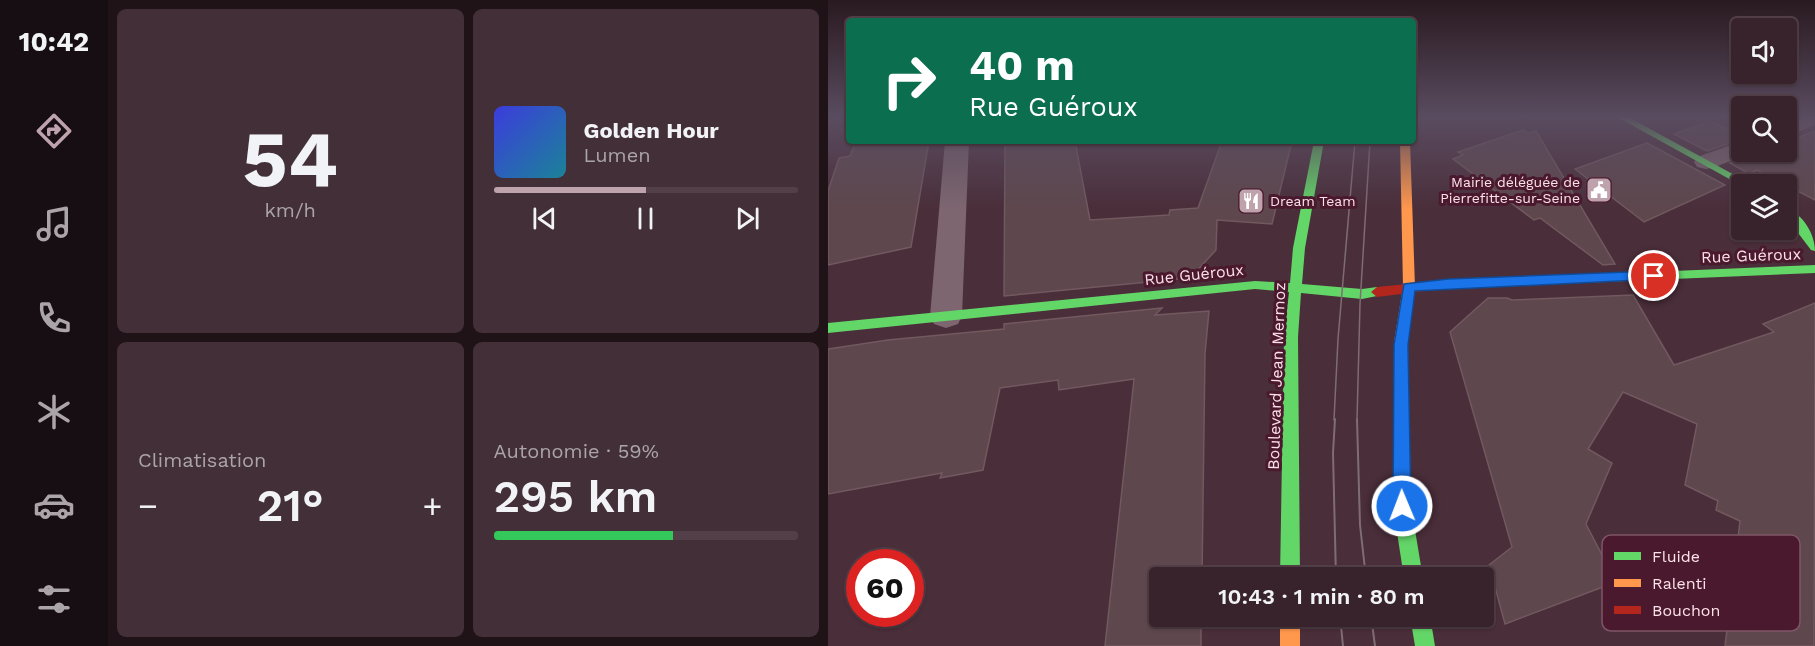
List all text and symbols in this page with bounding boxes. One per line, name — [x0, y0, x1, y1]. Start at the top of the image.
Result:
map controls — [1731, 18, 1797, 240]
button: sound — [1731, 18, 1797, 84]
text: 10:42 — [19, 26, 89, 58]
text: 40 m — [969, 41, 1075, 90]
icon: right — [870, 42, 948, 120]
text: Rue Guéroux — [969, 91, 1138, 123]
button: search — [1731, 96, 1797, 162]
icon: directions — [33, 110, 75, 152]
text: 54 — [242, 113, 338, 205]
text: Golden Hour — [584, 118, 719, 143]
text: Lumen — [584, 143, 651, 167]
place label: Mairie déléguée de Pierrefitte-sur-Seine — [1440, 174, 1580, 206]
button: layers — [1731, 174, 1797, 240]
public building icon: Mairie déléguée de Pierrefitte-sur-Seine — [1584, 175, 1614, 205]
restaurant icon: Dream Team — [1236, 186, 1266, 216]
place label: Dream Team — [1270, 193, 1356, 209]
text: km/h — [264, 198, 316, 222]
icon: previous — [528, 202, 561, 235]
icon: pause — [629, 202, 662, 235]
icon: next — [731, 202, 764, 235]
icon: music — [33, 203, 75, 245]
street label: Rue Guéroux — [1701, 244, 1801, 267]
pin — [1628, 250, 1679, 301]
icon: arrive — [1637, 259, 1670, 292]
street label: Rue Guéroux — [1143, 260, 1245, 289]
street label: Boulevard Jean Mermoz — [1264, 282, 1289, 470]
icon: phone — [33, 297, 75, 339]
icon: climate — [33, 391, 75, 433]
text: Autonomie · 59% — [494, 439, 659, 463]
text: Climatisation — [138, 448, 266, 472]
text: 295 km — [494, 470, 657, 523]
position arrow — [1370, 474, 1434, 538]
text: 21° — [257, 479, 324, 532]
icon: car — [33, 484, 75, 526]
text: − — [138, 486, 158, 525]
text: + — [423, 486, 442, 525]
legend — [1602, 535, 1800, 631]
text: Fluide — [1652, 547, 1700, 566]
speed limit sign: 60 — [846, 549, 924, 627]
text: Ralenti — [1652, 574, 1707, 593]
icon: filters — [33, 578, 75, 620]
text: 10:43 · 1 min · 80 m — [1218, 584, 1425, 609]
text: Bouchon — [1652, 601, 1720, 620]

